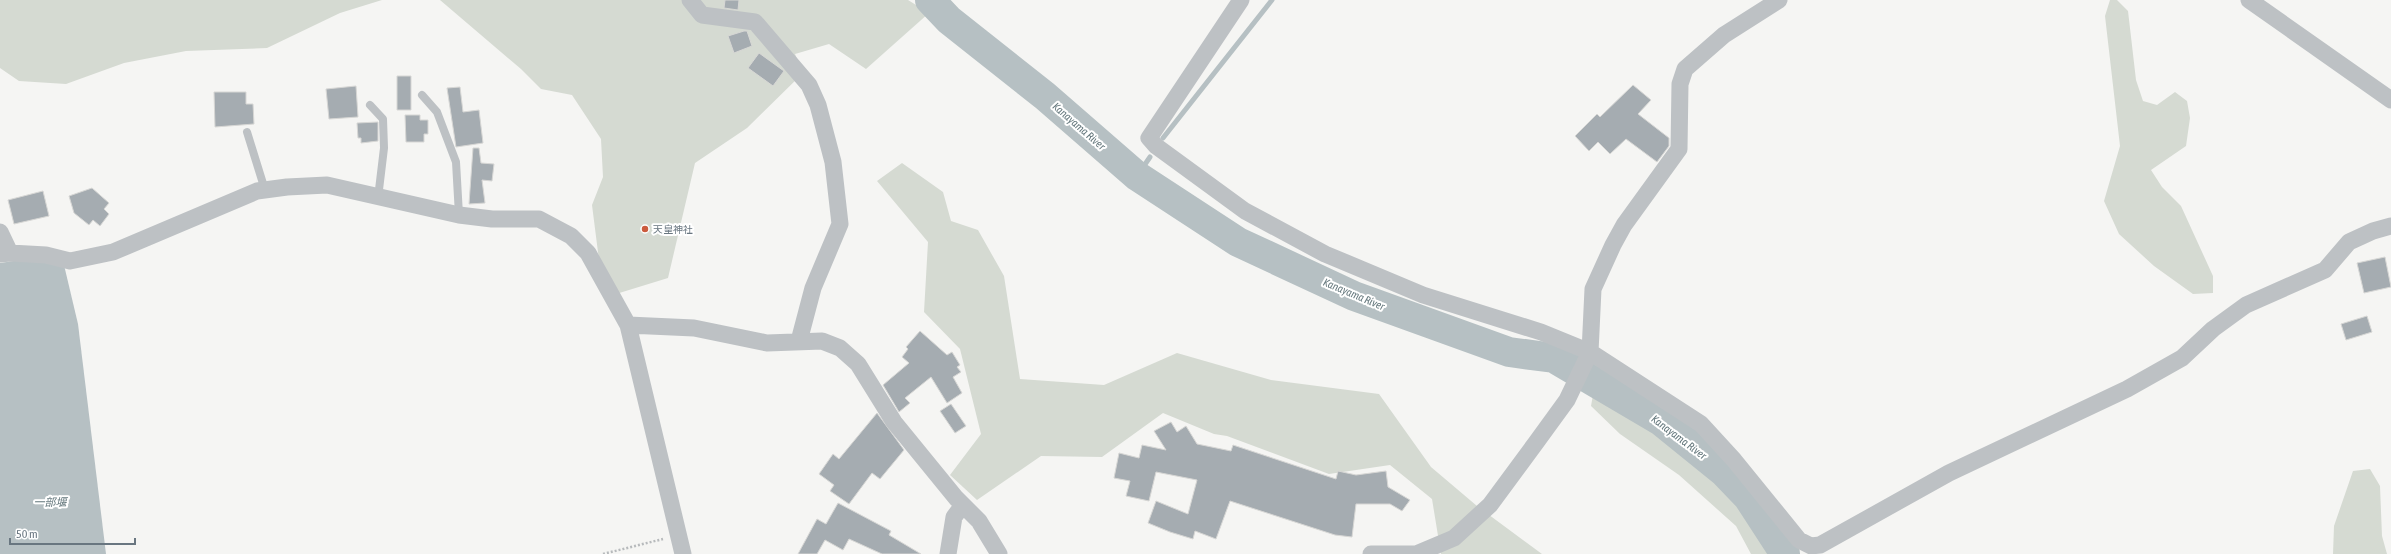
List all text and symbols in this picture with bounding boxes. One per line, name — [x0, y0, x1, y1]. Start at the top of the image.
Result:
water label: Kanayama River — [1050, 100, 1108, 153]
marker: 天皇神社 — [640, 224, 650, 234]
place label: 天皇神社 — [653, 224, 693, 235]
water label: Kanayama River — [1322, 276, 1387, 313]
water label: Kanayama River — [1649, 412, 1709, 462]
water label: 一部堰 — [34, 496, 68, 508]
scale bar — [10, 520, 135, 546]
text: 50 m — [16, 527, 38, 541]

